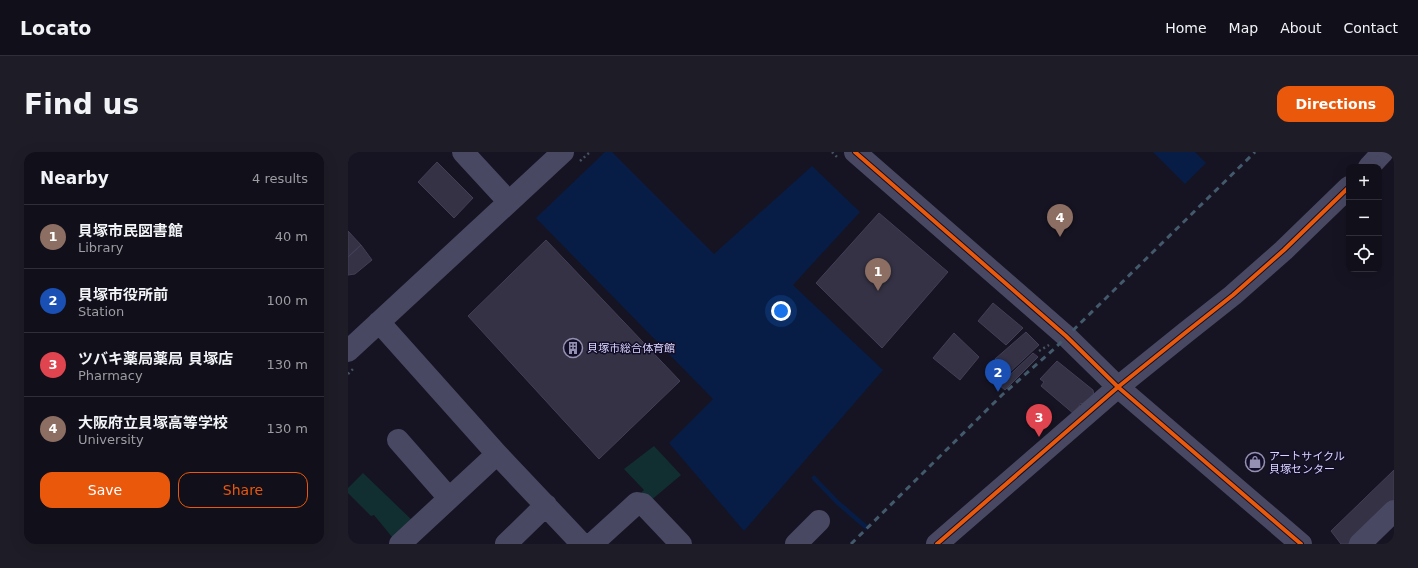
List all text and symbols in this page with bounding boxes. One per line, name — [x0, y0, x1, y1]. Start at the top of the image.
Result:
text: Locato — [20, 17, 91, 39]
text: Home — [1165, 20, 1207, 36]
text: Map — [1229, 20, 1258, 36]
text: About — [1280, 20, 1322, 36]
text: Contact — [1344, 20, 1398, 36]
button: Directions — [1277, 86, 1394, 122]
text: Find us — [24, 88, 139, 121]
map controls — [1346, 164, 1382, 272]
button: + — [1346, 164, 1382, 200]
text: Nearby — [40, 168, 109, 188]
text: 4 results — [252, 171, 308, 186]
button: − — [1346, 200, 1382, 236]
pin: 4 — [1047, 204, 1073, 237]
text: 貝塚市民図書館 — [78, 222, 183, 240]
text: 1 — [48, 229, 58, 244]
text: 40 m — [275, 229, 308, 244]
button: locate — [1346, 236, 1382, 272]
text: Library — [78, 240, 123, 255]
pin: 1 — [865, 258, 891, 291]
text: 貝塚市役所前 — [78, 286, 168, 304]
text: 2 — [48, 293, 58, 308]
text: 100 m — [266, 293, 308, 308]
your location — [771, 301, 791, 321]
text: Station — [78, 304, 124, 319]
building icon: 貝塚市総合体育館 — [562, 337, 584, 359]
place label: 貝塚市総合体育館 — [587, 342, 675, 355]
text: ツバキ薬局薬局 貝塚店 — [78, 350, 233, 368]
text: 3 — [48, 357, 58, 372]
text: 130 m — [266, 357, 308, 372]
pin: 2 — [985, 359, 1011, 392]
text: Pharmacy — [78, 368, 143, 383]
pin: 3 — [1026, 404, 1052, 437]
text: 大阪府立貝塚高等学校 — [78, 414, 228, 432]
text: 4 — [48, 421, 58, 436]
text: 130 m — [266, 421, 308, 436]
text: University — [78, 432, 144, 447]
place label: アートサイクル 貝塚センター — [1269, 450, 1345, 476]
shop icon: アートサイクル 貝塚センター — [1244, 451, 1266, 473]
button: Save — [40, 472, 170, 508]
button: Share — [178, 472, 308, 508]

